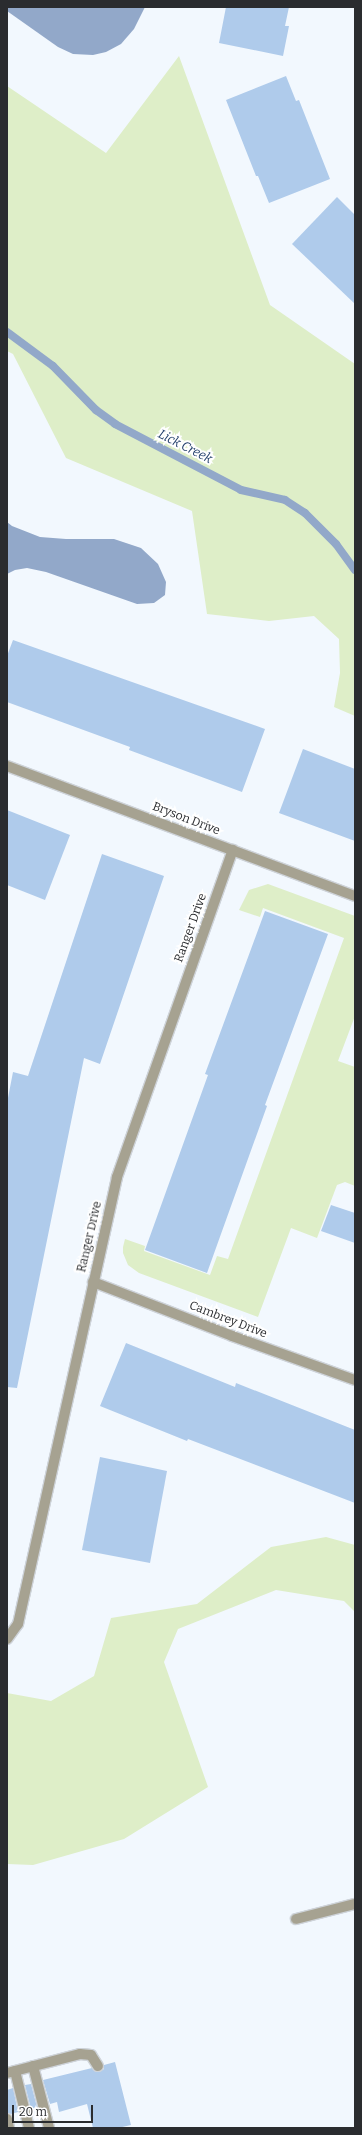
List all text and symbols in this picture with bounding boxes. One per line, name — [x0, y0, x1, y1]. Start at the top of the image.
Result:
water label: Lick Creek — [155, 427, 215, 467]
street label: Bryson Drive — [150, 800, 222, 838]
street label: Ranger Drive — [172, 892, 210, 964]
street label: Ranger Drive — [75, 1200, 105, 1274]
street label: Cambrey Drive — [187, 1299, 269, 1341]
scale bar — [14, 2097, 95, 2123]
text: 20 m — [19, 2105, 47, 2119]

